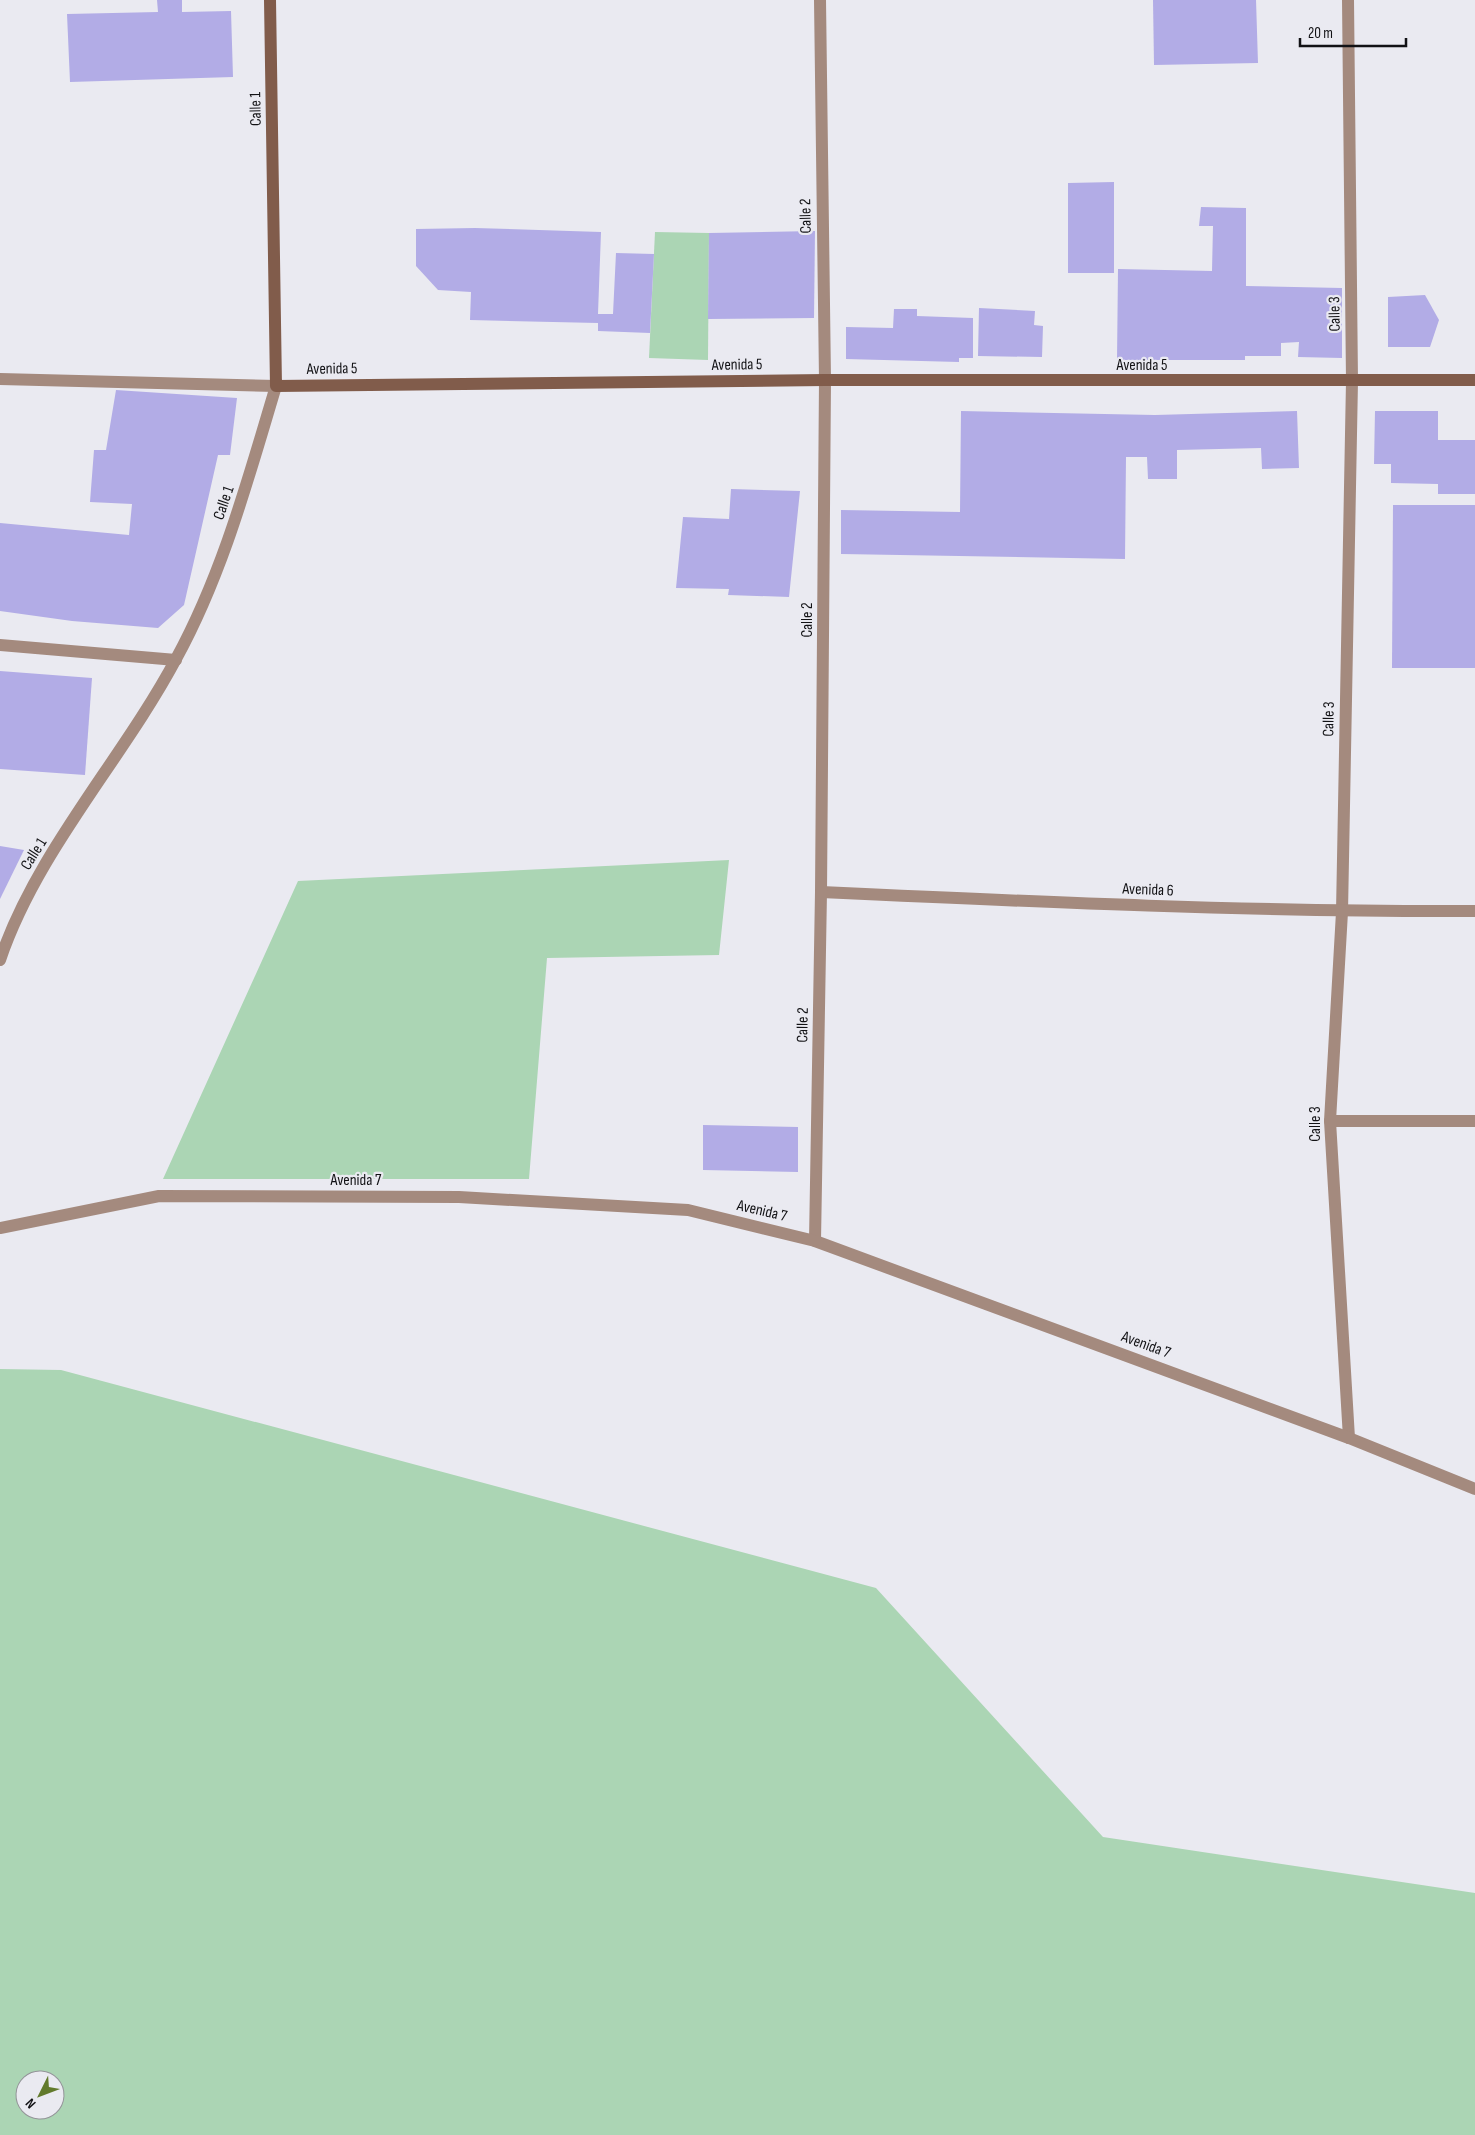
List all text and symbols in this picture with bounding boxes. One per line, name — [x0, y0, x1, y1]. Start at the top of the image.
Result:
scale bar — [1300, 15, 1406, 47]
text: 20 m — [1308, 24, 1333, 43]
street label: Calle 1 — [246, 91, 266, 126]
street label: Calle 2 — [796, 198, 816, 234]
street label: Calle 3 — [1325, 296, 1345, 332]
street label: Avenida 5 — [710, 355, 763, 375]
street label: Avenida 5 — [1116, 356, 1167, 375]
street label: Avenida 5 — [305, 359, 358, 379]
street label: Calle 1 — [209, 483, 239, 522]
street label: Calle 2 — [798, 602, 817, 638]
street label: Calle 3 — [1319, 701, 1339, 737]
street label: Calle 1 — [17, 834, 51, 874]
street label: Avenida 6 — [1121, 880, 1174, 900]
street label: Calle 2 — [793, 1007, 813, 1043]
street label: Calle 3 — [1306, 1106, 1325, 1142]
street label: Avenida 7 — [330, 1171, 382, 1190]
street label: Avenida 7 — [734, 1196, 789, 1226]
street label: Avenida 7 — [1118, 1327, 1174, 1363]
north arrow — [15, 2070, 65, 2120]
text: N — [22, 2095, 40, 2112]

